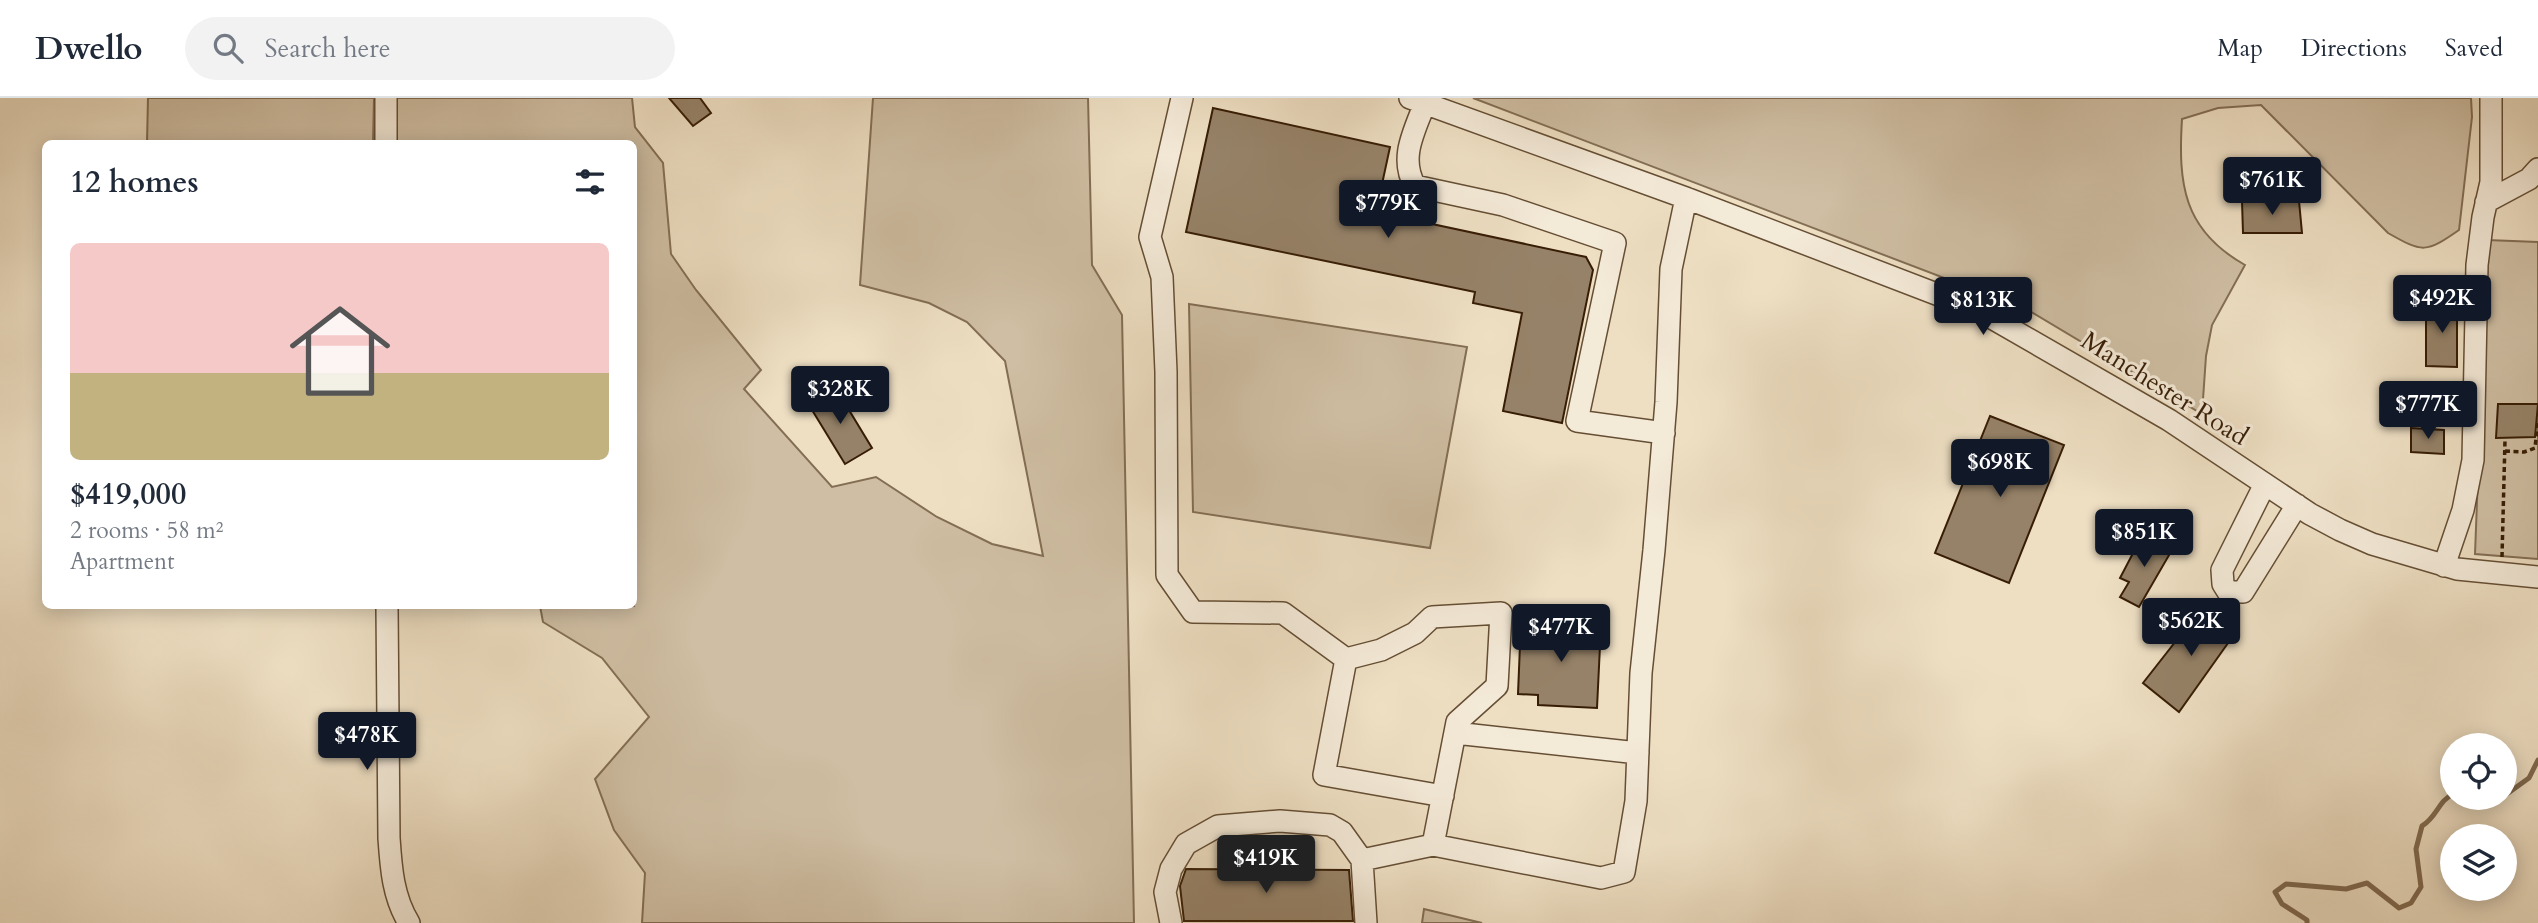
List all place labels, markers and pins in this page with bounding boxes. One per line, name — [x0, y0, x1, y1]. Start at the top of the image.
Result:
pin: $761K — [2223, 158, 2321, 217]
pin: $779K — [1339, 180, 1437, 240]
pin: $492K — [2393, 275, 2491, 335]
pin: $813K — [1934, 278, 2032, 337]
pin: $328K — [791, 366, 889, 426]
pin: $777K — [2379, 382, 2477, 441]
pin: $698K — [1951, 440, 2049, 499]
pin: $851K — [2095, 510, 2193, 569]
pin: $562K — [2142, 598, 2240, 658]
pin: $477K — [1512, 604, 1610, 664]
pin: $478K — [318, 712, 416, 772]
pin: $419K — [1217, 836, 1315, 895]

